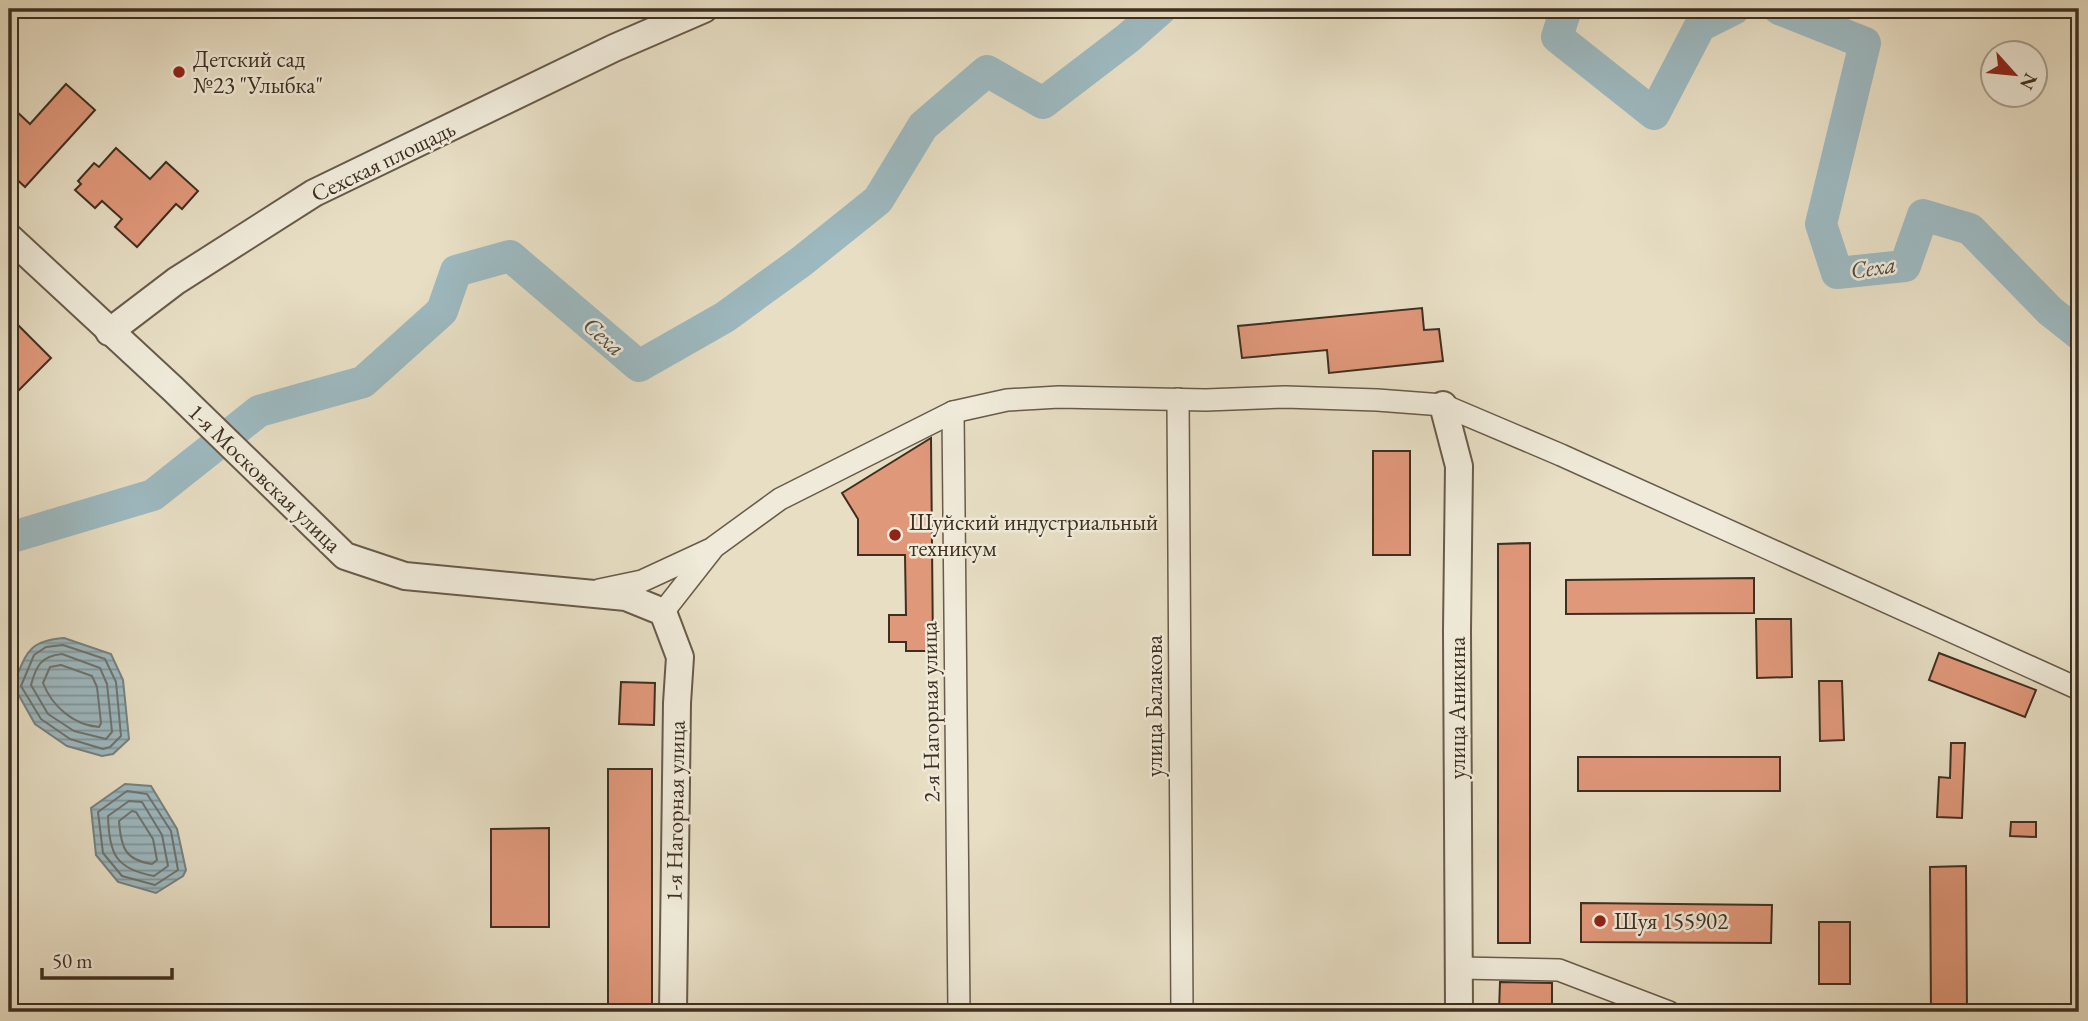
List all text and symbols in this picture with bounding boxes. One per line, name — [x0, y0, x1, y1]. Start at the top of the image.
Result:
north arrow — [1980, 38, 2050, 108]
place label: Детский сад №23 "Улыбка" — [193, 44, 323, 100]
marker: Детский сад №23 "Улыбка" — [171, 64, 187, 80]
text: N — [2014, 69, 2043, 95]
street label: Сехская площадь — [306, 113, 460, 209]
water label: Сеха — [1848, 248, 1898, 286]
water label: Сеха — [577, 309, 631, 363]
street label: 1-я Московская улица — [182, 397, 349, 560]
place label: Шуйский индустриальный техникум — [909, 507, 1158, 563]
marker: Шуйский индустриальный техникум — [887, 527, 903, 543]
street label: 2-я Нагорная улица — [913, 620, 947, 803]
street label: улица Балакова — [1139, 634, 1169, 777]
street label: улица Аникина — [1442, 636, 1472, 779]
street label: 1-я Нагорная улица — [658, 719, 692, 902]
place label: Шуя 155902 — [1614, 906, 1728, 936]
marker: Шуя 155902 — [1592, 913, 1608, 929]
scale bar — [42, 937, 172, 981]
text: 50 m — [52, 947, 93, 974]

